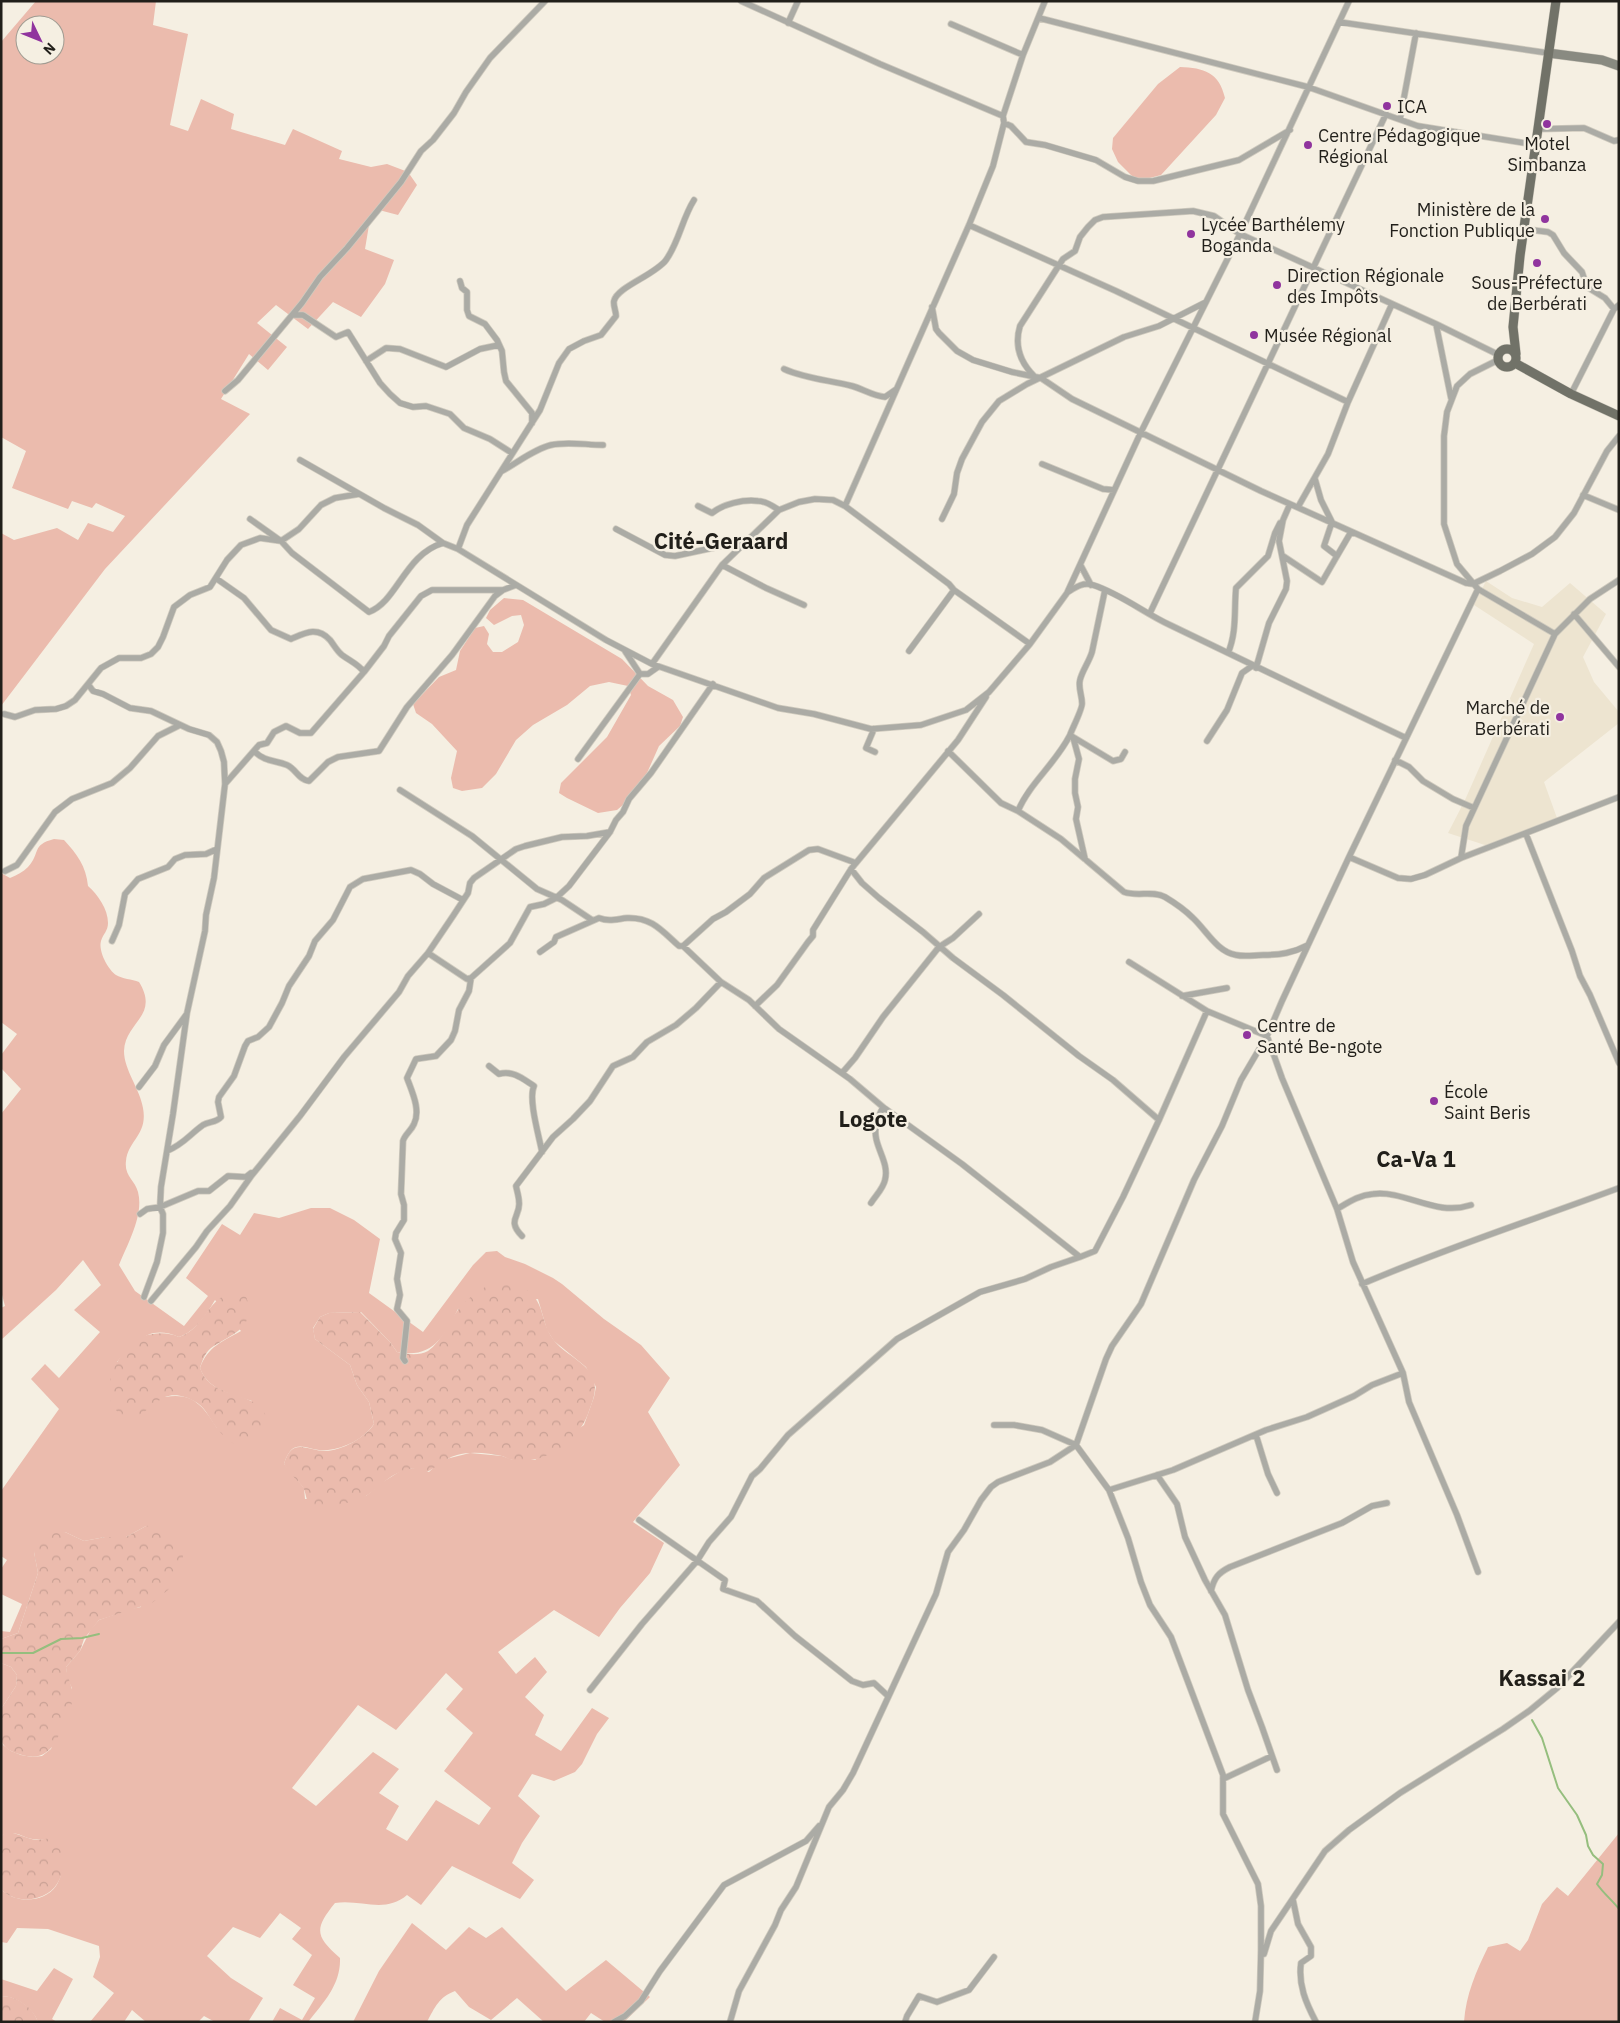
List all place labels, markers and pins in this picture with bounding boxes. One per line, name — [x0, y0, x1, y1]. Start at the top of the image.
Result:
place label: ICA — [1397, 95, 1427, 118]
marker: ICA — [1381, 100, 1393, 112]
marker: Motel Simbanza — [1541, 118, 1553, 130]
place label: Centre Pédagogique Régional — [1318, 124, 1481, 168]
place label: Motel Simbanza — [1508, 132, 1587, 176]
marker: Centre Pédagogique Régional — [1302, 139, 1314, 151]
place label: Ministère de la Fonction Publique — [1389, 198, 1535, 242]
place label: Lycée Barthélemy Boganda — [1201, 213, 1345, 257]
marker: Ministère de la Fonction Publique — [1539, 213, 1551, 225]
marker: Lycée Barthélemy Boganda — [1185, 228, 1197, 240]
marker: Sous-Préfecture de Berbérati — [1531, 257, 1543, 269]
place label: Direction Régionale des Impôts — [1287, 264, 1444, 308]
place label: Sous-Préfecture de Berbérati — [1471, 271, 1603, 315]
marker: Direction Régionale des Impôts — [1271, 279, 1283, 291]
place label: Musée Régional — [1264, 324, 1392, 347]
marker: Musée Régional — [1248, 329, 1260, 341]
place label: Marché de Berbérati — [1466, 696, 1550, 740]
marker: Marché de Berbérati — [1554, 711, 1566, 723]
place label: Centre de Santé Be-ngote — [1257, 1014, 1383, 1058]
marker: Centre de Santé Be-ngote — [1241, 1029, 1253, 1041]
place label: École Saint Beris — [1444, 1080, 1531, 1124]
marker: École Saint Beris — [1428, 1095, 1440, 1107]

